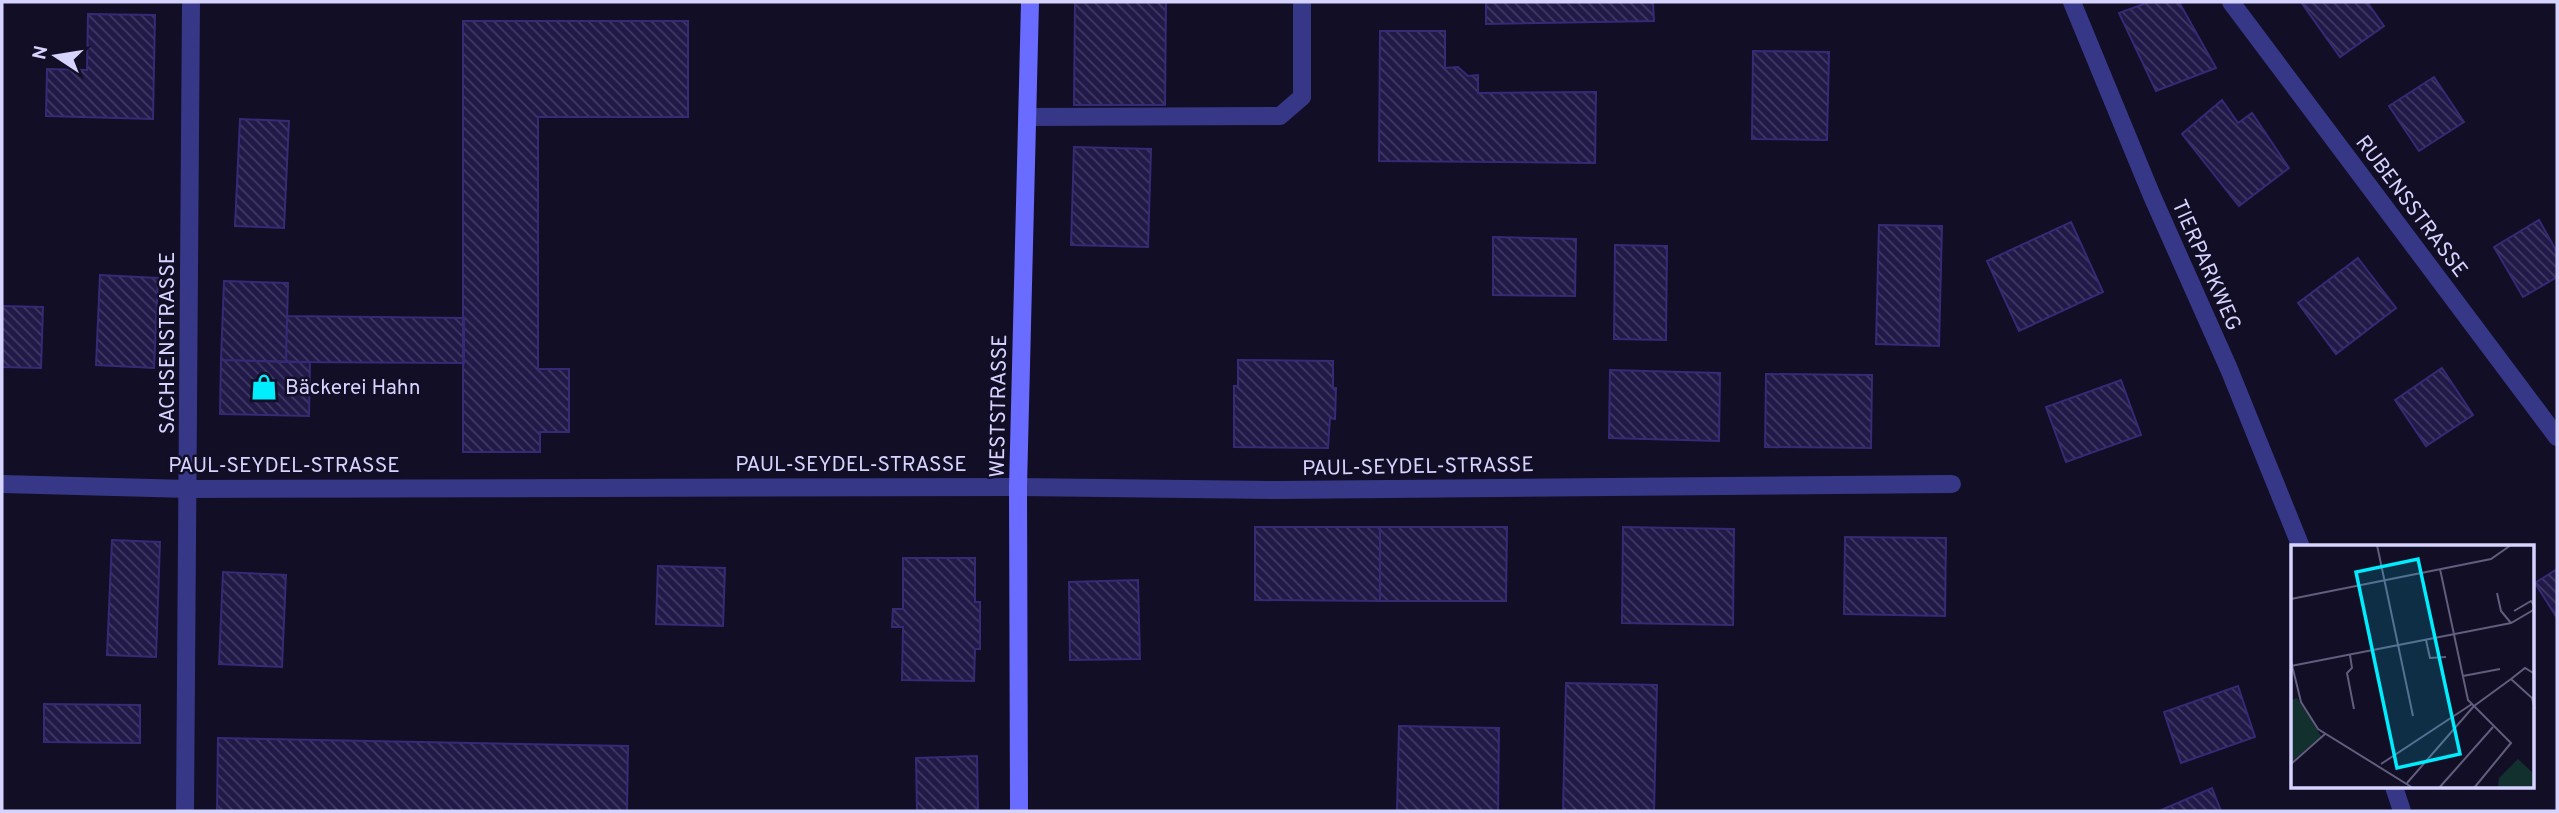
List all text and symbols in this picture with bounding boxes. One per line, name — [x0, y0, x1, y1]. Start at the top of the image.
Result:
north arrow — [21, 21, 91, 91]
text: N — [28, 44, 54, 62]
street label: RUBENSSTRASSE — [2349, 130, 2473, 283]
street label: TIERPARKWEG — [2165, 196, 2247, 335]
street label: SACHSENSTRASSE — [155, 252, 182, 434]
street label: WESTSTRASSE — [985, 334, 1014, 478]
shop icon: Bäckerei Hahn — [249, 372, 279, 402]
place label: Bäckerei Hahn — [285, 375, 421, 402]
street label: PAUL-SEYDEL-STRASSE — [735, 452, 967, 479]
street label: PAUL-SEYDEL-STRASSE — [1302, 452, 1534, 483]
street label: PAUL-SEYDEL-STRASSE — [168, 453, 400, 480]
inset map — [2291, 545, 2534, 788]

